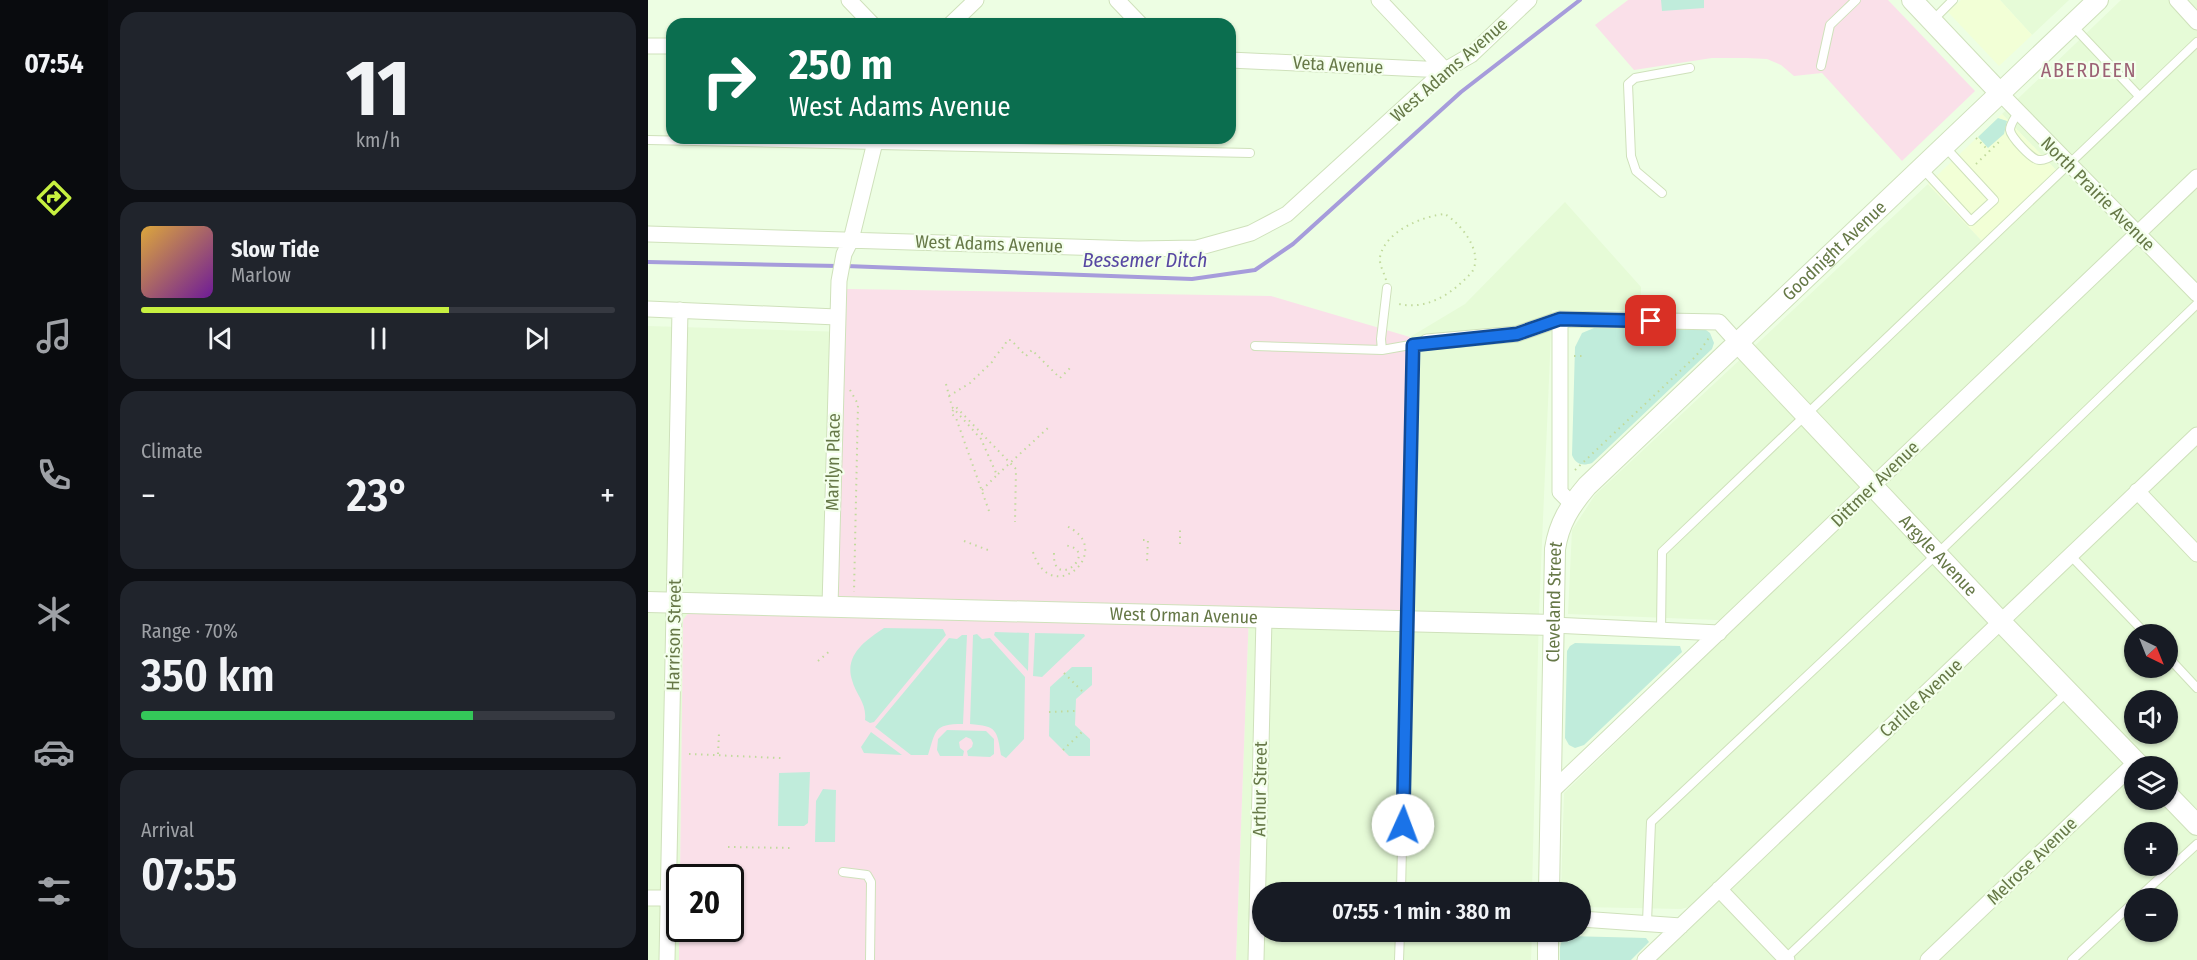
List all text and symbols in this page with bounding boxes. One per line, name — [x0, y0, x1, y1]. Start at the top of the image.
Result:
street label: West Adams Avenue — [1386, 13, 1512, 127]
text: 250 m — [789, 40, 893, 90]
text: 11 — [346, 42, 410, 136]
icon: right — [690, 42, 768, 120]
text: 07:54 — [24, 48, 84, 80]
street label: Veta Avenue — [1292, 52, 1384, 78]
district label: ABERDEEN — [2041, 58, 2137, 82]
text: West Adams Avenue — [789, 91, 1011, 123]
text: km/h — [356, 128, 400, 152]
street label: North Prairie Avenue — [2036, 132, 2160, 256]
icon: directions — [33, 177, 75, 219]
street label: Goodnight Avenue — [1778, 196, 1891, 305]
street label: West Adams Avenue — [915, 230, 1063, 258]
text: Slow Tide — [231, 236, 319, 263]
water label: Bessemer Ditch — [1083, 248, 1207, 272]
text: Marlow — [231, 263, 291, 287]
pin — [1625, 295, 1676, 346]
icon: arrive — [1634, 304, 1667, 337]
icon: music — [33, 315, 75, 357]
icon: previous — [204, 322, 237, 355]
icon: pause — [362, 322, 395, 355]
icon: next — [520, 322, 553, 355]
street label: Marilyn Place — [821, 413, 845, 511]
street label: Dittmer Avenue — [1826, 436, 1924, 532]
text: Climate — [141, 439, 203, 463]
icon: phone — [33, 454, 75, 496]
text: 23° — [347, 469, 409, 523]
text: − — [141, 476, 156, 516]
text: + — [600, 476, 615, 516]
street label: Argyle Avenue — [1895, 510, 1982, 601]
street label: Cleveland Street — [1542, 540, 1567, 662]
street label: Harrison Street — [662, 579, 686, 691]
icon: climate — [33, 593, 75, 635]
street label: West Orman Avenue — [1109, 603, 1258, 628]
text: Range · 70% — [141, 619, 238, 643]
north arrow — [2124, 624, 2178, 678]
map controls — [2124, 624, 2178, 942]
text: 350 km — [141, 649, 275, 703]
street label: Carlile Avenue — [1875, 654, 1967, 742]
button: sound — [2124, 690, 2178, 744]
icon: car — [33, 731, 75, 773]
street label: Arthur Street — [1248, 741, 1272, 837]
button: layers — [2124, 756, 2178, 810]
position arrow — [1371, 793, 1435, 857]
street label: Melrose Avenue — [1982, 813, 2082, 909]
text: Arrival — [141, 818, 194, 842]
button: + — [2124, 822, 2178, 876]
text: 07:55 — [141, 848, 237, 902]
speed limit sign: 20 — [666, 864, 744, 942]
icon: filters — [33, 870, 75, 912]
button: − — [2124, 888, 2178, 942]
text: 07:55 · 1 min · 380 m — [1332, 898, 1511, 925]

